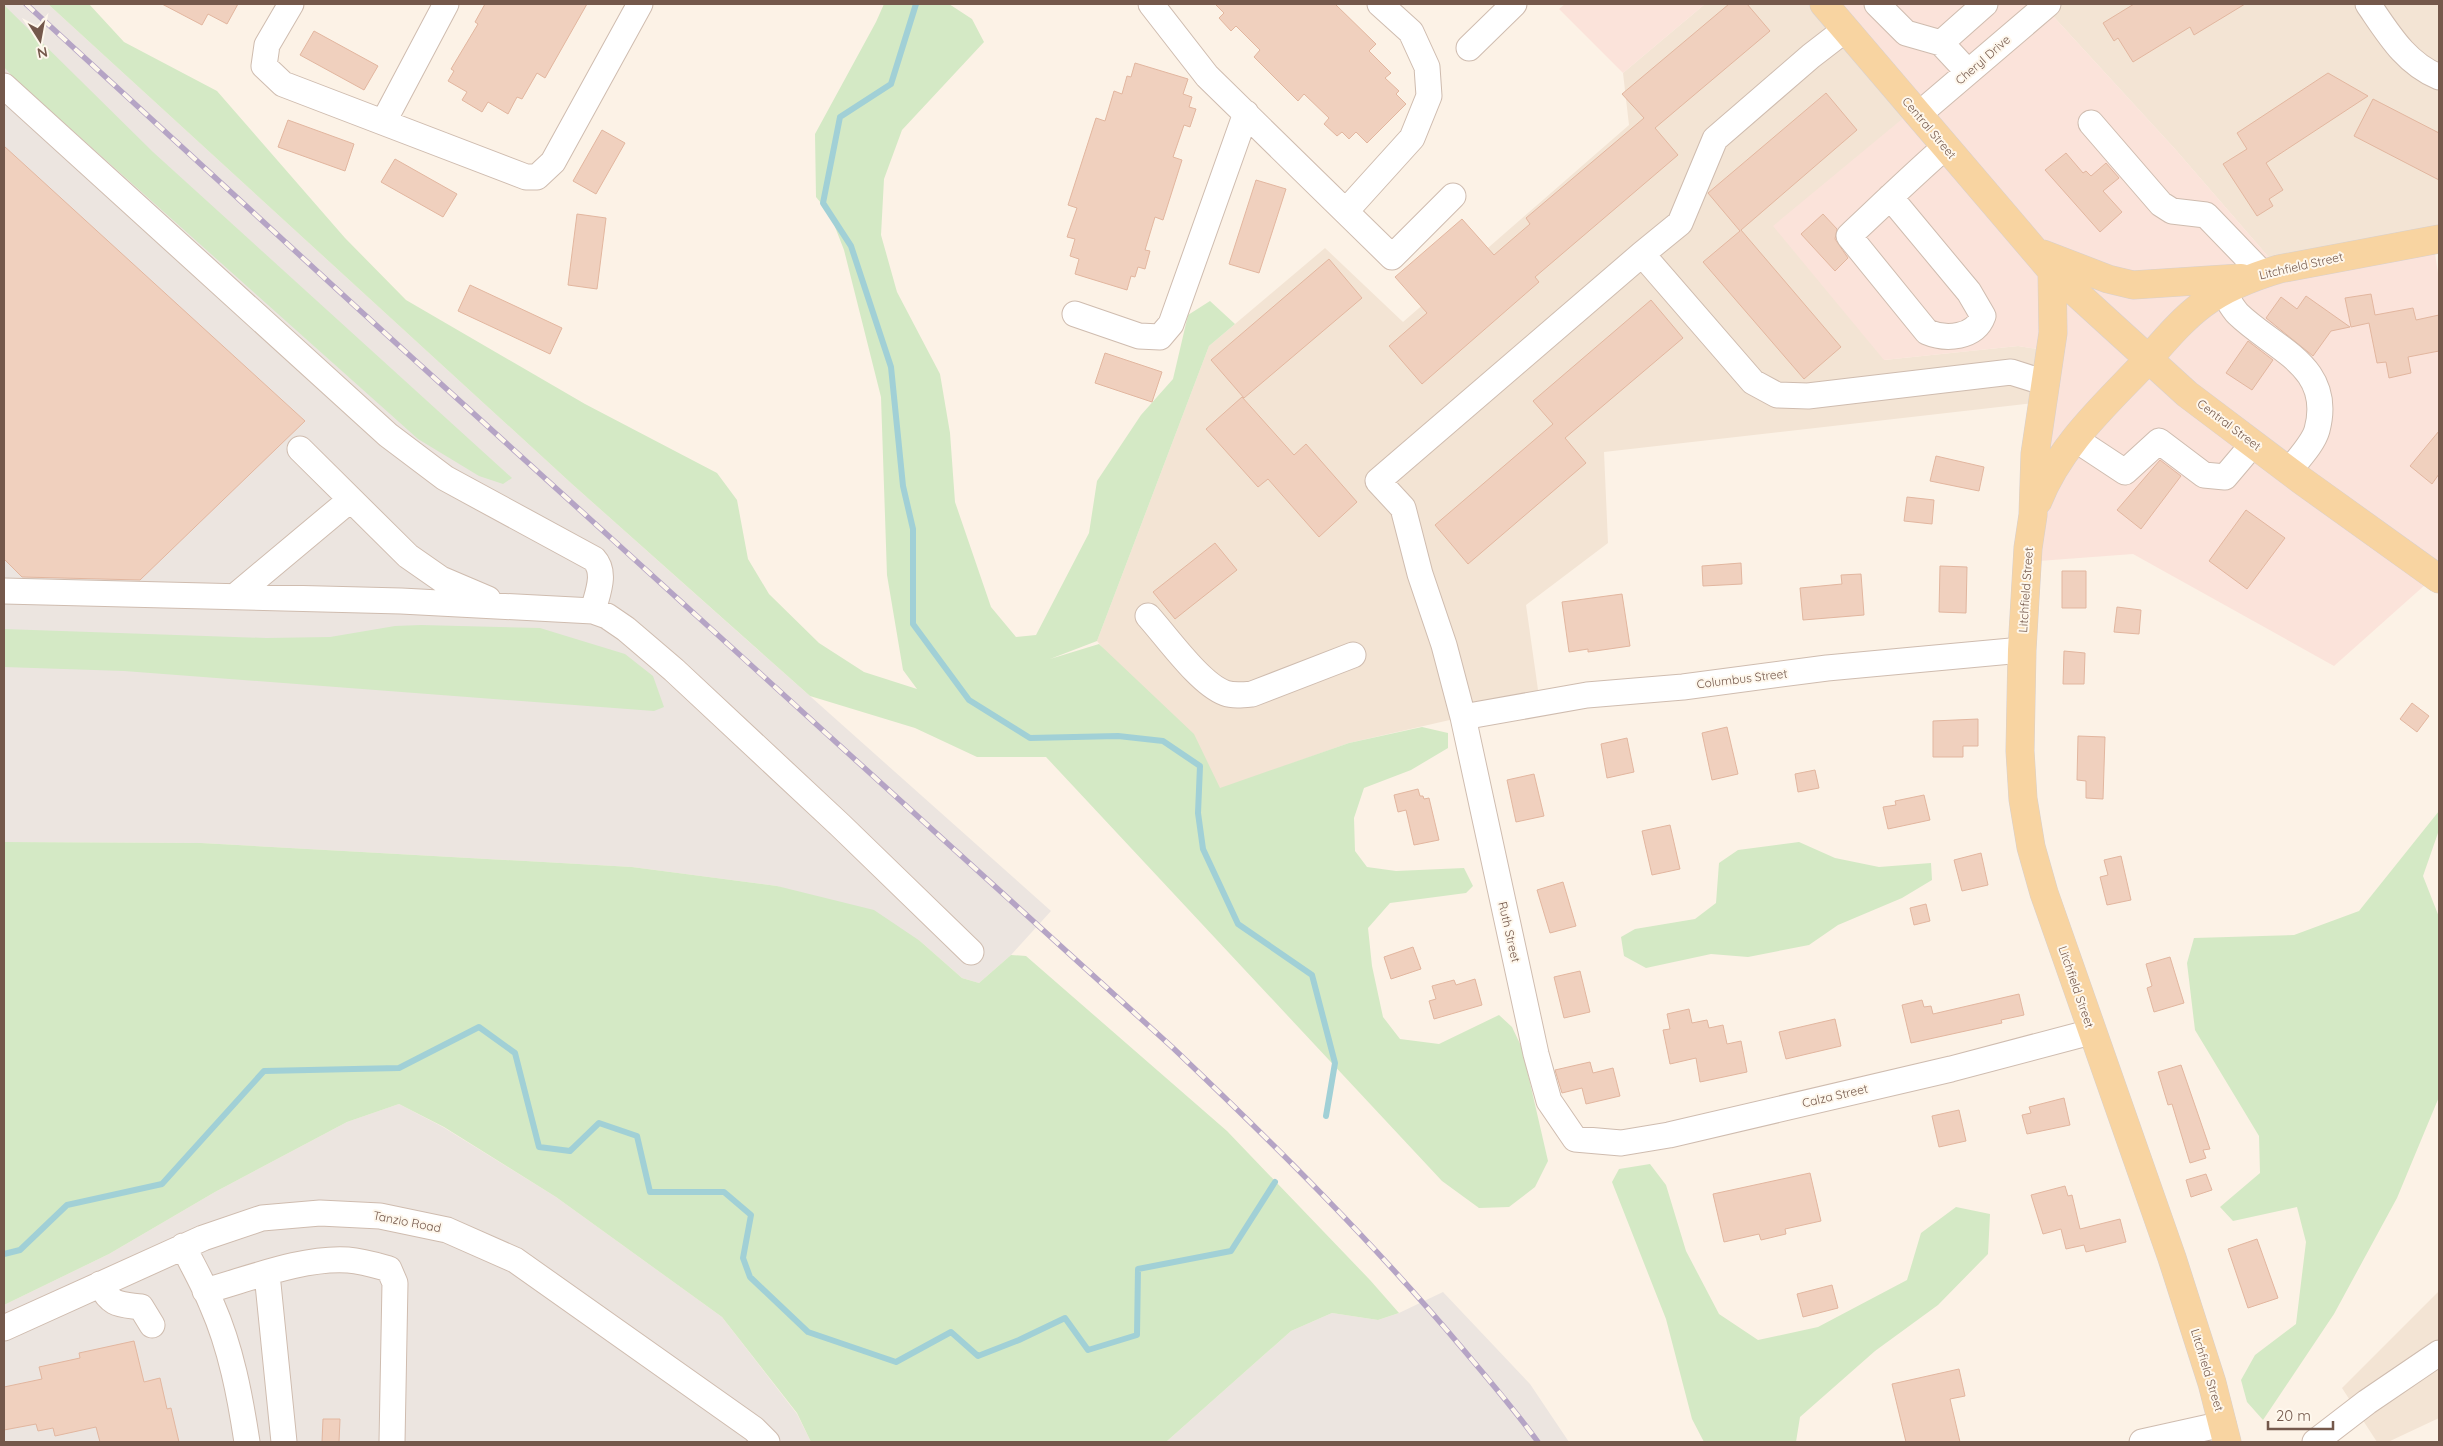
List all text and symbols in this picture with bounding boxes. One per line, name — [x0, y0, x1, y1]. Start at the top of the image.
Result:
north arrow — [15, 15, 65, 65]
street label: Cheryl Drive — [1952, 32, 2013, 88]
text: N — [36, 43, 49, 63]
street label: Central Street — [1899, 94, 1960, 162]
street label: Litchfield Street — [2257, 249, 2344, 282]
street label: Central Street — [2194, 396, 2264, 454]
street label: Litchfield Street — [2015, 547, 2036, 633]
street label: Columbus Street — [1696, 665, 1788, 692]
street label: Ruth Street — [1495, 900, 1524, 964]
street label: Litchfield Street — [2055, 944, 2098, 1030]
street label: Calza Street — [1801, 1081, 1869, 1110]
street label: Tanzio Road — [372, 1208, 442, 1235]
street label: Litchfield Street — [2188, 1327, 2227, 1413]
scale bar — [2268, 1398, 2333, 1430]
text: 20 m — [2276, 1406, 2311, 1425]

